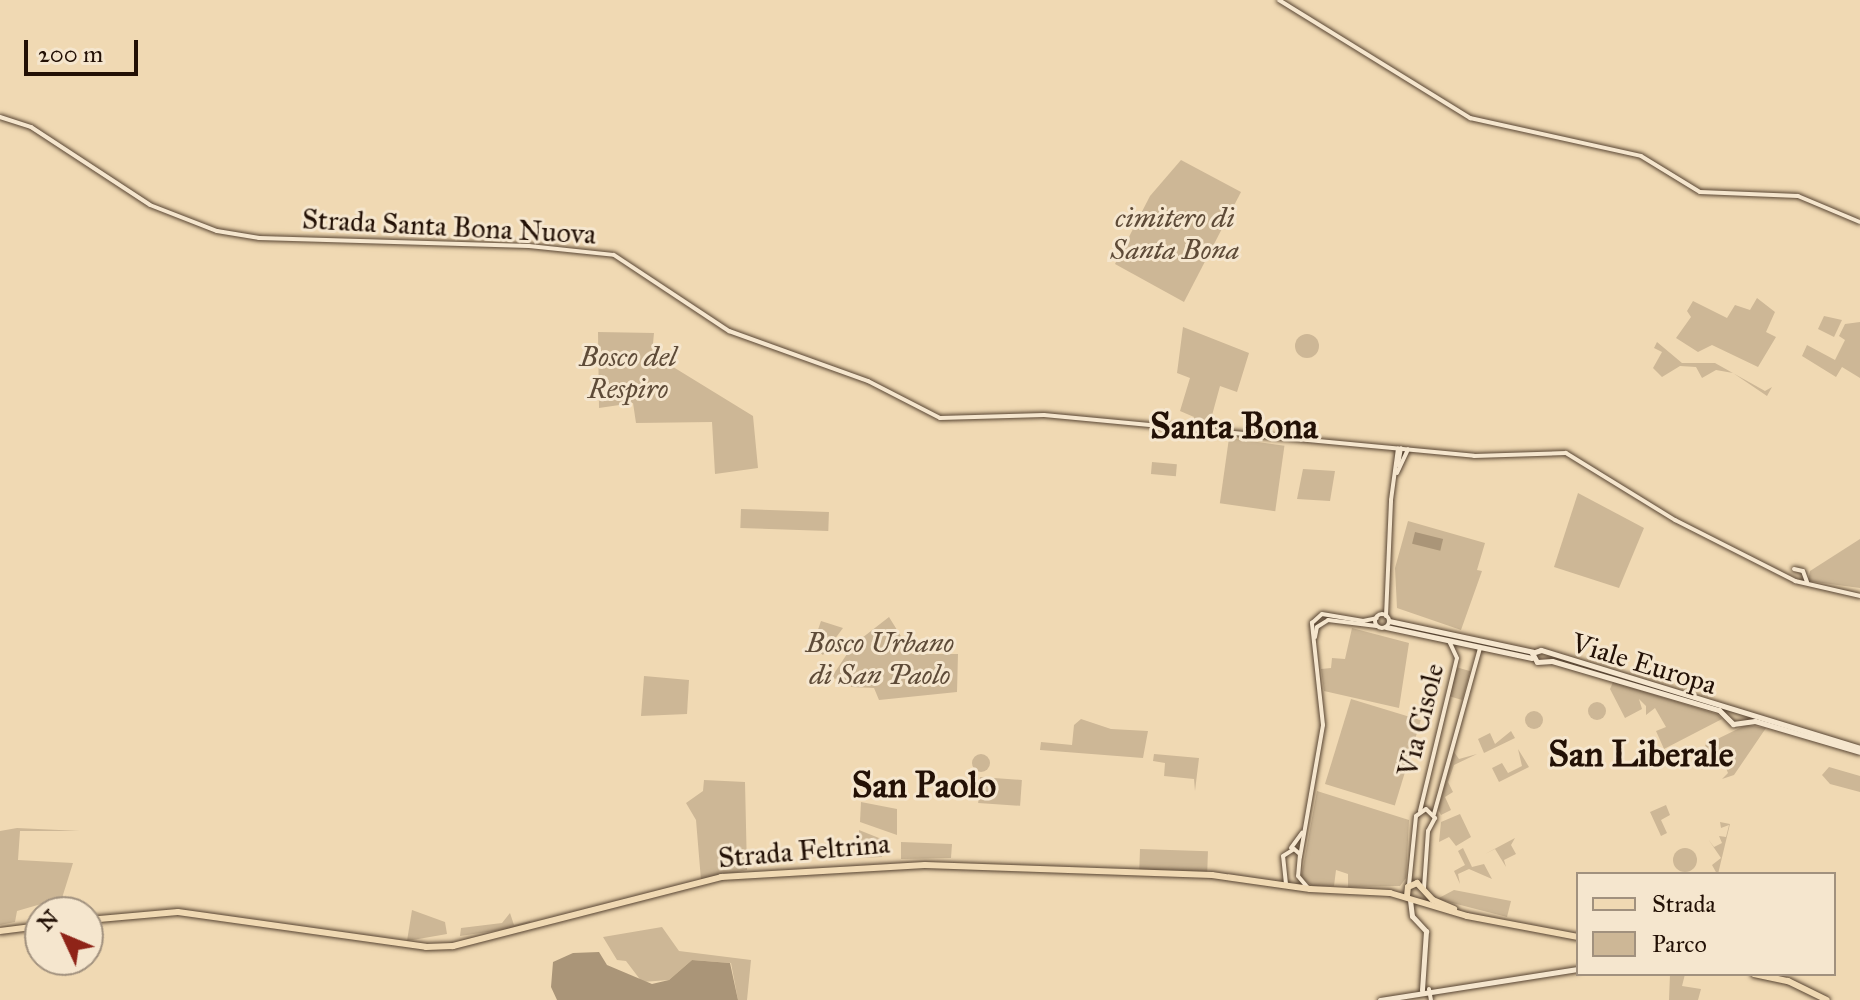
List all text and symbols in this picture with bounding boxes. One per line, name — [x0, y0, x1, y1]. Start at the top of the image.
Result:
scale bar — [28, 24, 142, 74]
text: 200 m — [38, 39, 103, 69]
park label: cimitero di Santa Bona — [1111, 201, 1239, 267]
street label: Strada Santa Bona Nuova — [301, 203, 597, 251]
park label: Bosco del Respiro — [580, 340, 676, 406]
district label: Santa Bona — [1150, 405, 1318, 449]
park label: Bosco Urbano di San Paolo — [806, 626, 954, 692]
street label: Viale Europa — [1568, 626, 1720, 702]
street label: Via Cisole — [1391, 660, 1451, 780]
district label: San Liberale — [1548, 733, 1734, 777]
district label: San Paolo — [852, 764, 996, 808]
street label: Strada Feltrina — [717, 827, 891, 875]
legend — [1576, 872, 1836, 976]
text: Strada — [1652, 889, 1716, 919]
north arrow — [24, 896, 104, 976]
text: N — [32, 904, 64, 936]
text: Parco — [1652, 929, 1707, 959]

